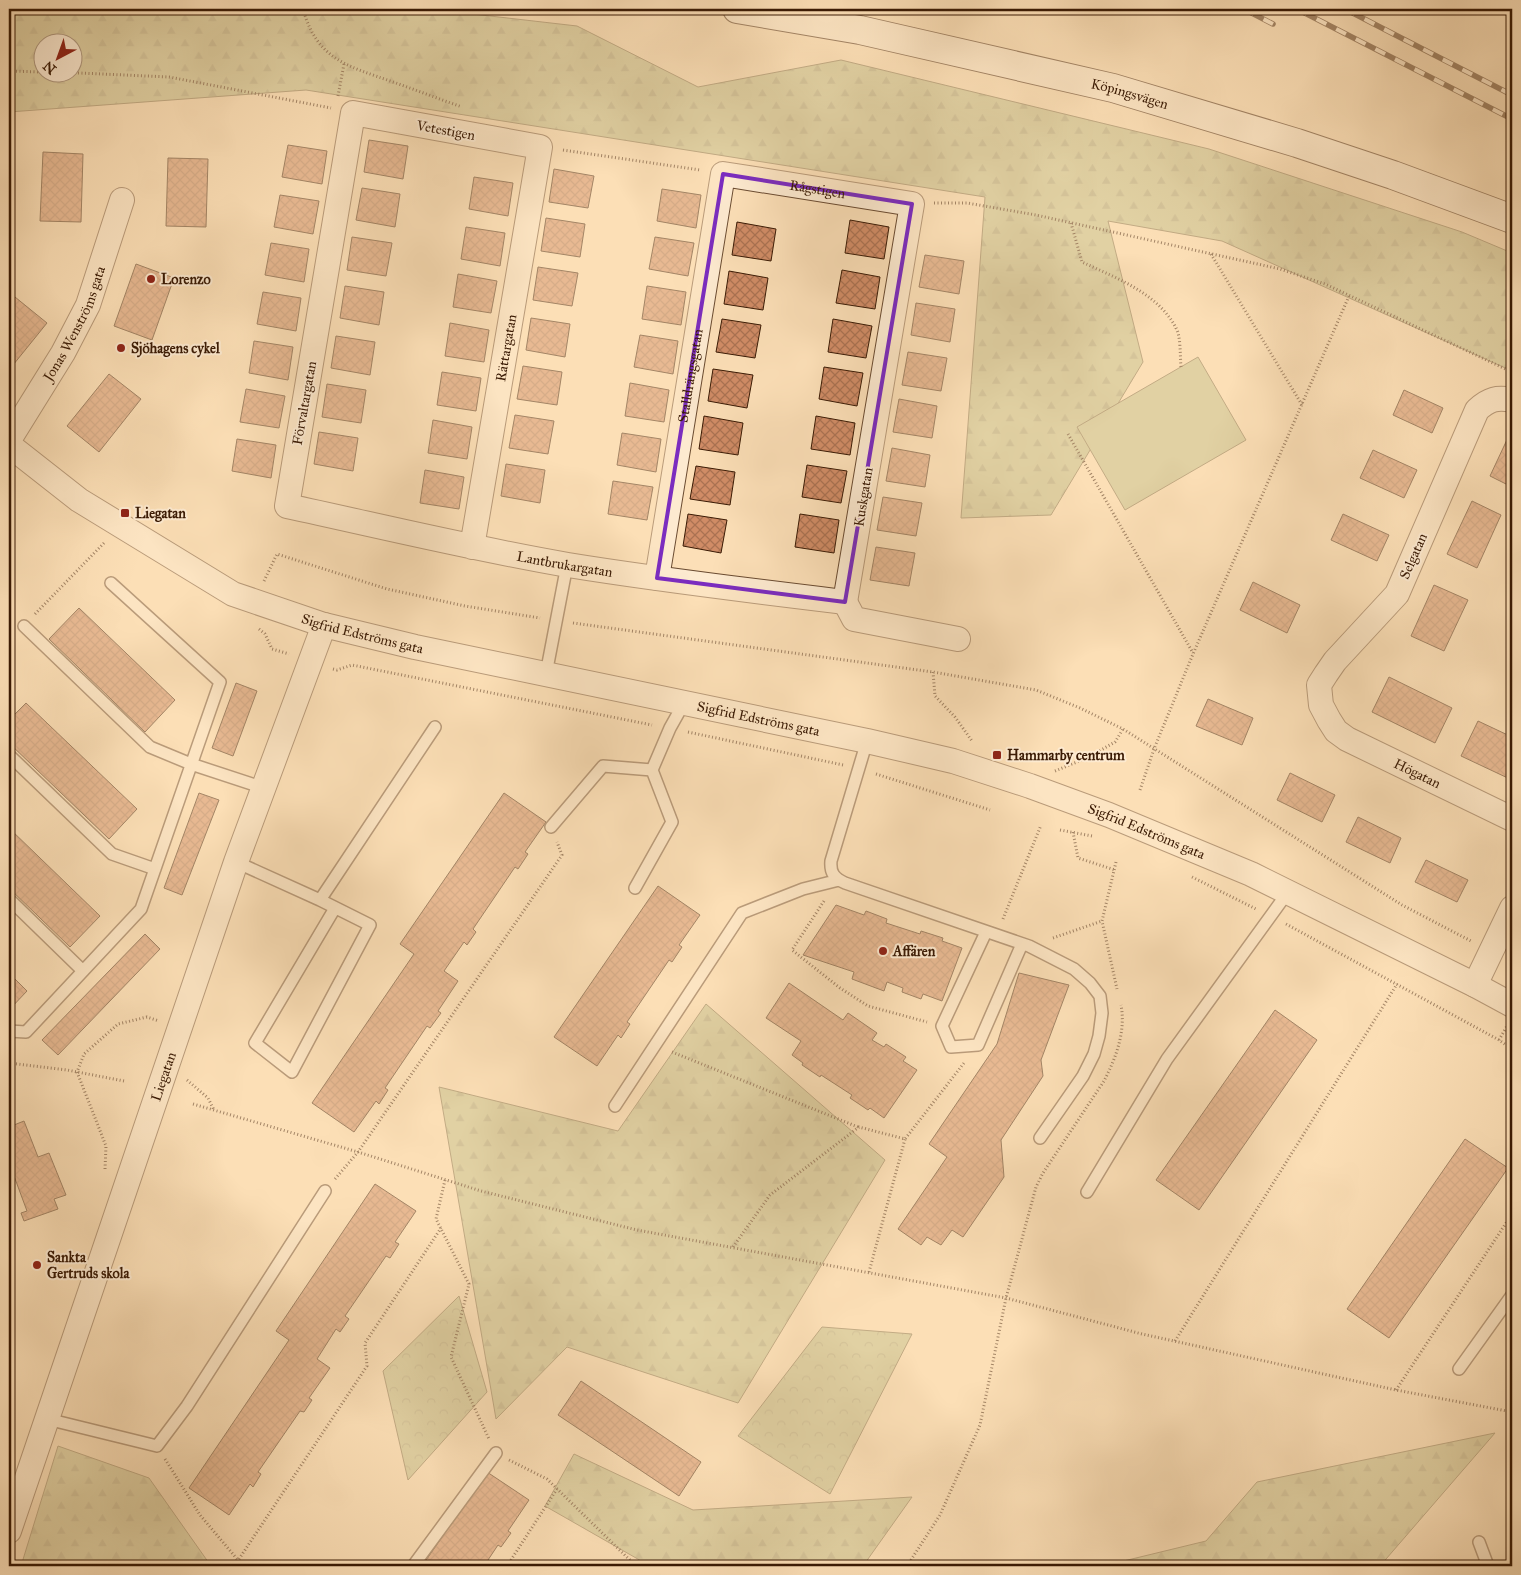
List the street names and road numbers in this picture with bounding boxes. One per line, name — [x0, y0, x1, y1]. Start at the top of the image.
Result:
street label: Köpingsvägen — [1089, 75, 1171, 113]
street label: Vetestigen — [414, 117, 477, 144]
street label: Rågstigen — [788, 177, 847, 202]
street label: Jonas Wenströms gata — [39, 264, 109, 387]
street label: Rättargatan — [492, 313, 520, 383]
street label: Stalldrängsgatan — [675, 327, 707, 424]
street label: Förvaltargatan — [289, 359, 320, 446]
street label: Kuskgatan — [850, 466, 877, 528]
street label: Selgatan — [1396, 530, 1431, 582]
street label: Lantbrukargatan — [515, 548, 614, 581]
street label: Sigfrid Edströms gata — [299, 610, 425, 658]
street label: Sigfrid Edströms gata — [695, 698, 821, 740]
street label: Högatan — [1391, 755, 1444, 792]
street label: Sigfrid Edströms gata — [1085, 800, 1207, 863]
street label: Liegatan — [147, 1049, 180, 1103]

